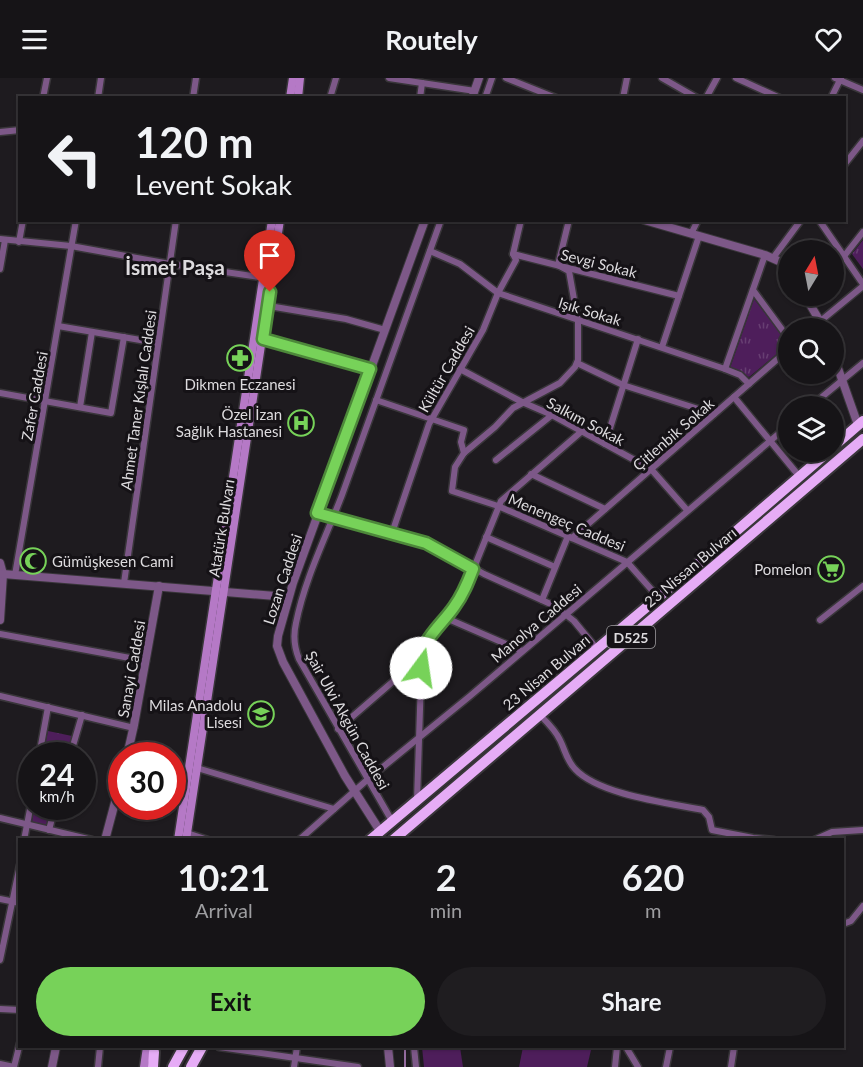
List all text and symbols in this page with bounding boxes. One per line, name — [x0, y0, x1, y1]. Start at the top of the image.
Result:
icon: menu — [18, 23, 51, 56]
text: Routely — [385, 23, 478, 56]
icon: heart — [812, 23, 845, 56]
text: 120 m — [135, 117, 253, 167]
icon: left — [36, 120, 114, 198]
text: Levent Sokak — [135, 168, 292, 201]
pin — [244, 230, 295, 292]
icon: arrive — [253, 239, 286, 272]
north arrow — [778, 240, 844, 306]
map controls — [778, 240, 844, 462]
street label: Sevgi Sokak — [559, 245, 639, 281]
district label: İsmet Paşa — [125, 254, 225, 279]
street label: Işık Sokak — [556, 293, 624, 329]
street label: Ahmet Taner Kışlalı Caddesi — [116, 309, 160, 491]
button: search — [778, 318, 844, 384]
street label: Kültür Caddesi — [414, 323, 478, 415]
pharmacy icon: Dikmen Eczanesi — [225, 343, 255, 373]
street label: Zafer Caddesi — [17, 350, 51, 442]
place label: Dikmen Eczanesi — [184, 375, 296, 393]
street label: Salkım Sokak — [544, 393, 628, 449]
street label: Çitlenbik Sokak — [629, 394, 718, 474]
button: layers — [778, 396, 844, 462]
place label: Özel İzan Sağlık Hastanesi — [176, 405, 282, 440]
hospital icon: Özel İzan Sağlık Hastanesi — [286, 408, 316, 438]
street label: Atatürk Bulvarı — [204, 478, 238, 578]
street label: Menengeç Caddesi — [506, 489, 628, 555]
street label: 23 Nissan Bulvarı — [640, 523, 740, 611]
street label: Lozan Caddesi — [259, 531, 305, 627]
mosque icon: Gümüşkesen Cami — [18, 546, 48, 576]
place label: Gümüşkesen Cami — [52, 552, 174, 570]
supermarket icon: Pomelon — [816, 554, 846, 584]
place label: Pomelon — [754, 560, 812, 578]
street label: Manolya Caddesi — [487, 580, 585, 666]
street label: Sanayi Caddesi — [114, 619, 148, 719]
road number: D525 — [607, 626, 655, 648]
street label: 23 Nisan Bulvarı — [499, 630, 593, 714]
position arrow — [389, 636, 453, 700]
street label: Şair Ulvi Akgün Caddesi — [302, 648, 394, 792]
place label: Milas Anadolu Lisesi — [149, 696, 242, 731]
school or university icon: Milas Anadolu Lisesi — [246, 699, 276, 729]
speed limit sign: 30 — [108, 742, 186, 820]
text: 24 — [40, 756, 74, 792]
text: km/h — [39, 787, 75, 805]
text: 10:21 — [178, 855, 270, 899]
text: 2 — [436, 855, 457, 899]
text: 620 — [622, 855, 684, 899]
text: Arrival — [195, 898, 253, 922]
text: min — [430, 898, 462, 922]
text: m — [645, 898, 661, 922]
button: Exit — [36, 967, 425, 1036]
button: Share — [437, 967, 826, 1036]

